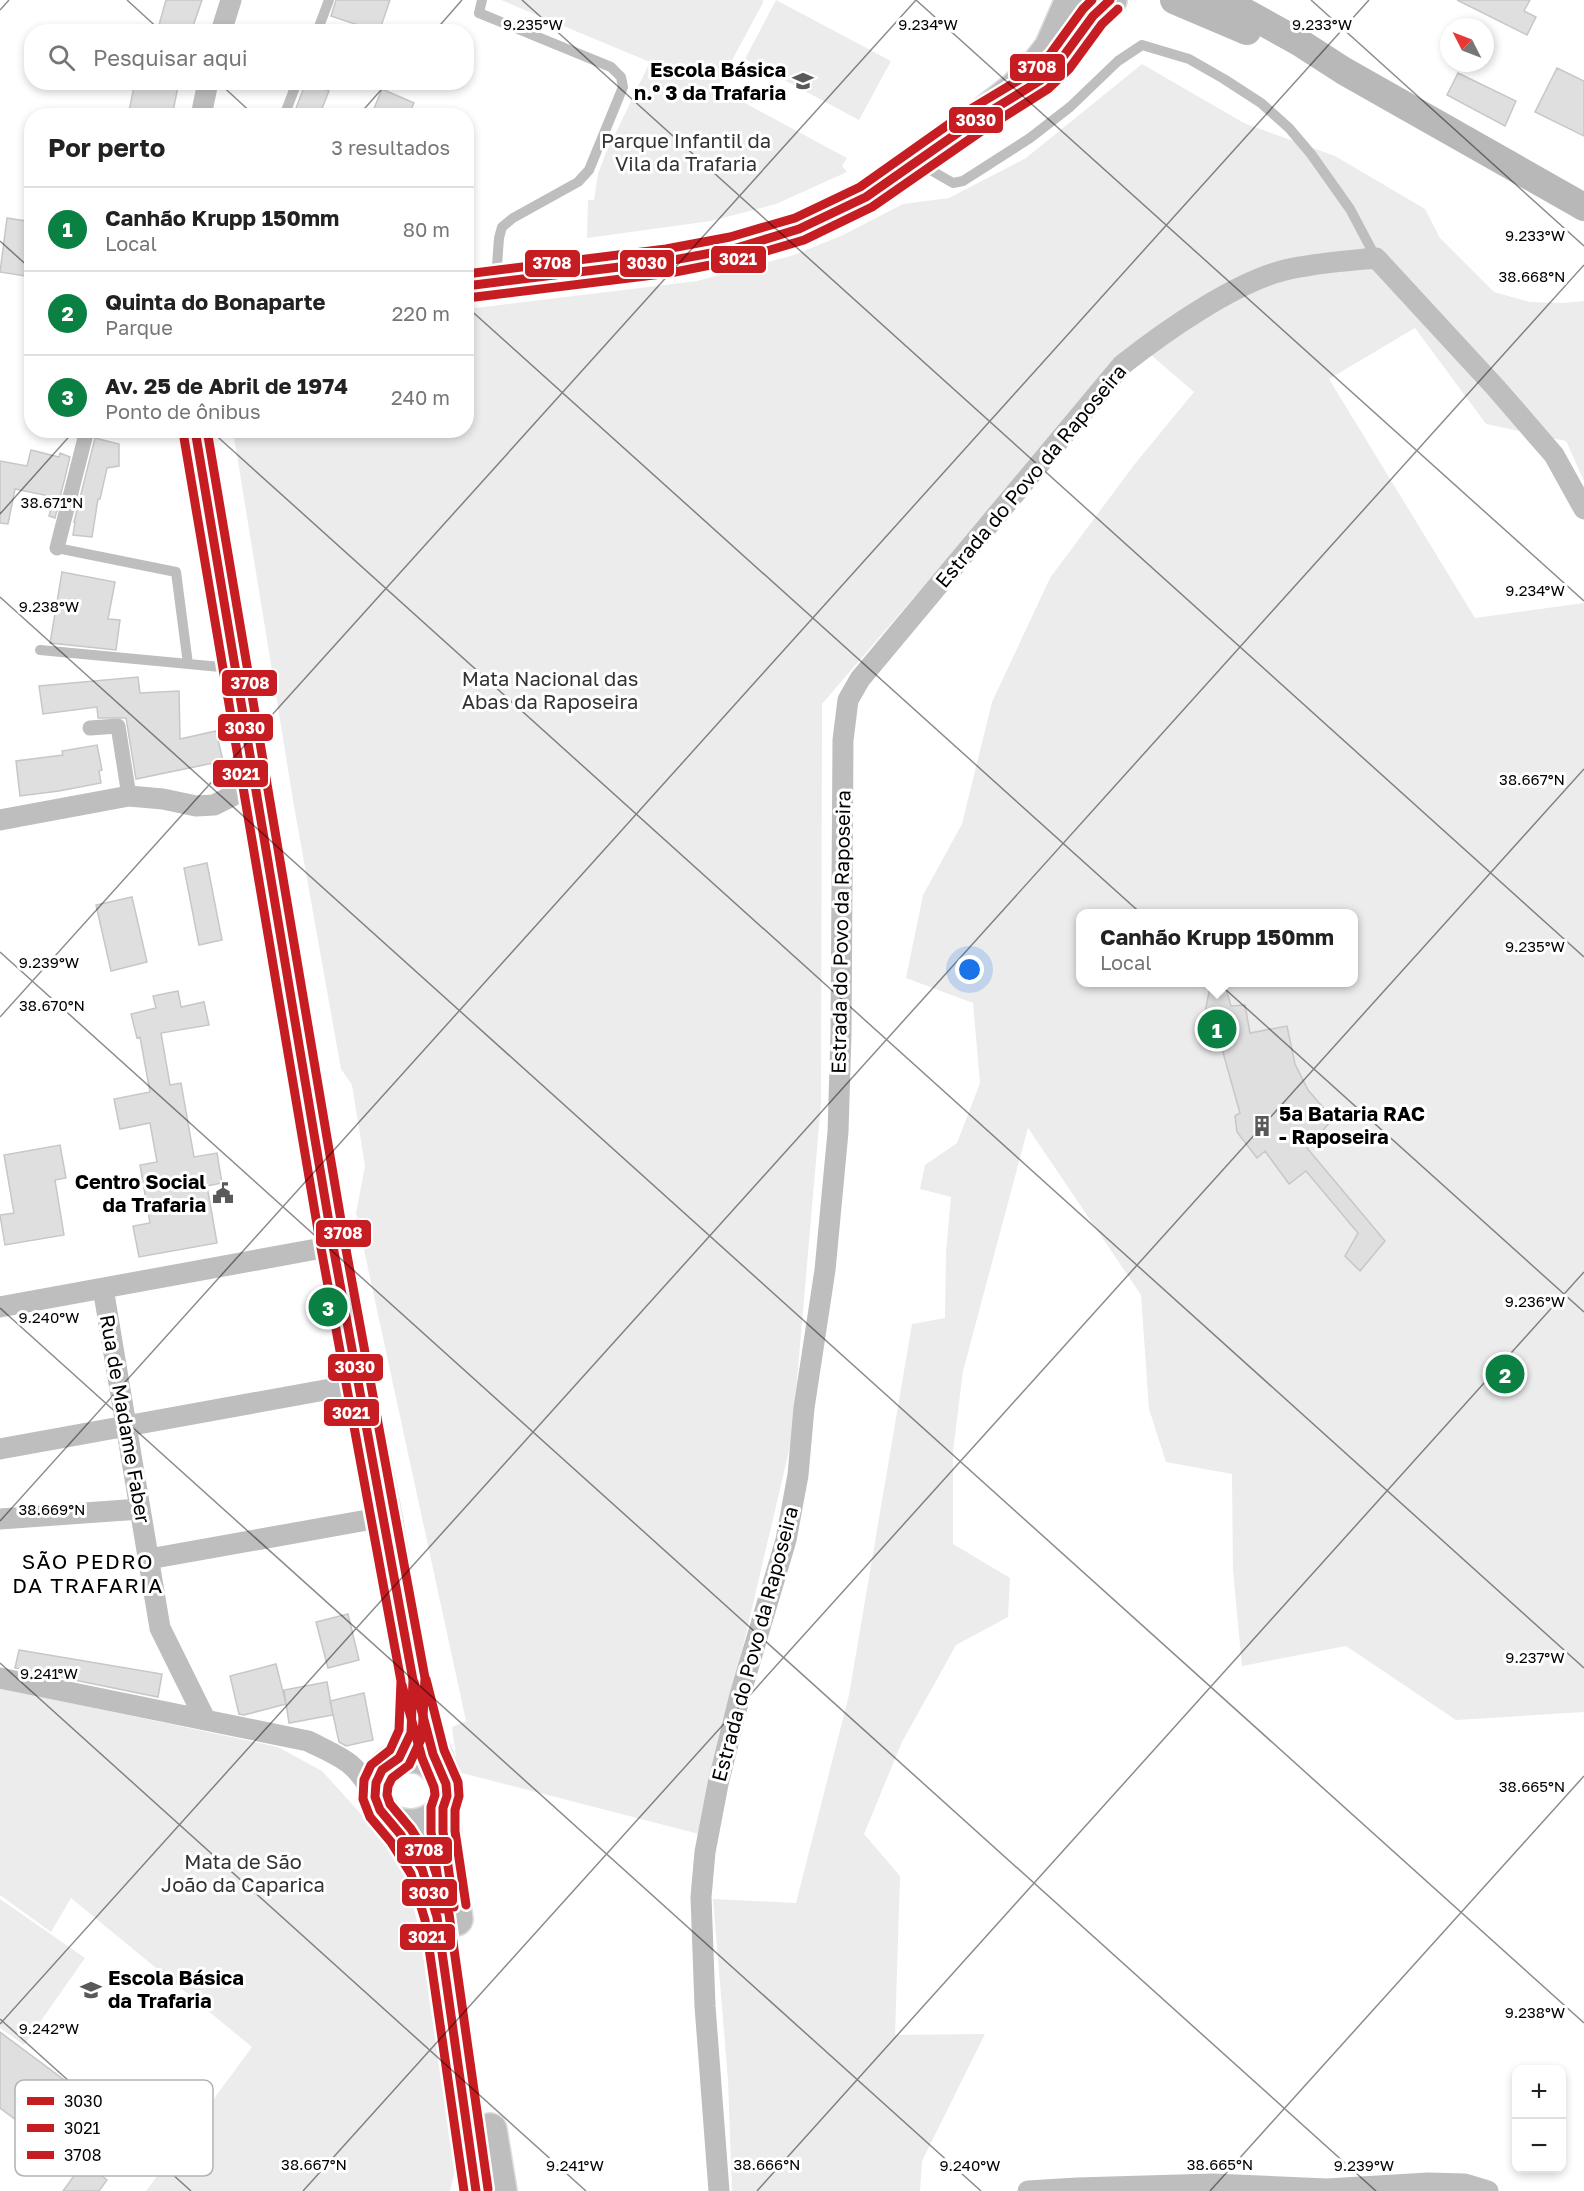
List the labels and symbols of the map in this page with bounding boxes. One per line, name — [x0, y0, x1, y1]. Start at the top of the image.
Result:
text: 9.235°W — [503, 15, 563, 33]
text: 9.234°W — [898, 15, 958, 33]
text: 9.233°W — [1292, 15, 1352, 33]
north arrow — [1440, 18, 1494, 72]
line badge: 3708 — [1009, 53, 1066, 82]
place label: Escola Básica n.º 3 da Trafaria — [634, 57, 786, 104]
text: 3708 — [1017, 57, 1057, 77]
school or university icon: Escola Básica n.º 3 da Trafaria — [791, 69, 815, 93]
line badge: 3030 — [948, 106, 1004, 134]
text: 3030 — [956, 110, 996, 130]
park label: Parque Infantil da Vila da Trafaria — [601, 128, 771, 175]
text: 9.233°W — [1505, 226, 1565, 244]
line badge: 3021 — [710, 245, 767, 274]
line badge: 3708 — [524, 249, 581, 278]
line badge: 3030 — [619, 249, 675, 278]
text: 3021 — [719, 249, 757, 269]
text: 3708 — [532, 253, 572, 273]
text: 3030 — [627, 253, 667, 273]
text: 38.668°N — [1499, 267, 1565, 285]
street label: Estrada do Povo da Raposeira — [930, 359, 1131, 592]
text: 38.671°N — [21, 493, 83, 511]
text: 9.234°W — [1505, 581, 1565, 599]
text: 9.238°W — [19, 597, 79, 615]
park label: Mata Nacional das Abas da Raposeira — [462, 666, 638, 713]
line badge: 3708 — [221, 669, 278, 697]
text: 3708 — [230, 673, 270, 693]
line badge: 3030 — [217, 713, 274, 742]
text: 3030 — [225, 718, 265, 738]
line badge: 3021 — [212, 759, 269, 788]
text: 3021 — [222, 764, 260, 784]
text: 38.667°N — [1499, 770, 1565, 788]
street label: Estrada do Povo da Raposeira — [826, 790, 854, 1074]
text: 9.235°W — [1505, 937, 1565, 955]
text: 9.239°W — [19, 953, 79, 971]
your location — [955, 955, 984, 984]
text: 38.670°N — [19, 996, 85, 1014]
pin: 1 — [1198, 1006, 1236, 1052]
place label: 5ª Bataria RAC - Raposeira — [1279, 1101, 1425, 1148]
building icon: 5ª Bataria RAC - Raposeira — [1250, 1114, 1274, 1138]
place label: Centro Social da Trafaria — [75, 1169, 206, 1216]
public building icon: Centro Social da Trafaria — [211, 1181, 235, 1205]
line badge: 3708 — [315, 1219, 372, 1248]
text: 3708 — [323, 1223, 363, 1243]
pin: 3 — [308, 1284, 348, 1330]
text: 9.236°W — [1505, 1292, 1565, 1310]
text: 9.240°W — [19, 1308, 79, 1326]
street label: Rua de Madame Faber — [96, 1313, 156, 1525]
pin: 2 — [1486, 1352, 1524, 1396]
line badge: 3030 — [327, 1353, 384, 1382]
text: 3030 — [335, 1357, 375, 1377]
line badge: 3021 — [323, 1398, 380, 1427]
text: 3021 — [332, 1403, 370, 1423]
text: 38.669°N — [19, 1500, 85, 1518]
street label: Estrada do Povo da Raposeira — [706, 1503, 802, 1784]
district label: SÃO PEDRO DA TRAFARIA — [12, 1548, 164, 1598]
text: 9.237°W — [1505, 1648, 1565, 1666]
text: 9.241°W — [20, 1664, 78, 1682]
text: 38.665°N — [1499, 1777, 1565, 1795]
line badge: 3708 — [396, 1836, 453, 1865]
text: 3708 — [404, 1840, 444, 1860]
park label: Mata de São João da Caparica — [161, 1849, 325, 1896]
line badge: 3030 — [401, 1878, 458, 1907]
text: 3030 — [409, 1883, 449, 1903]
line badge: 3021 — [399, 1923, 456, 1951]
text: 3021 — [408, 1927, 446, 1947]
place label: Escola Básica da Trafaria — [108, 1965, 244, 2012]
school or university icon: Escola Básica da Trafaria — [79, 1978, 103, 2002]
text: 9.238°W — [1505, 2003, 1565, 2021]
text: 9.242°W — [19, 2019, 79, 2037]
legend — [15, 2080, 213, 2176]
text: 3030 — [64, 2091, 103, 2111]
text: 3021 — [64, 2118, 101, 2138]
text: 3708 — [64, 2145, 102, 2165]
text: 38.667°N — [281, 2155, 347, 2173]
text: 38.666°N — [734, 2155, 800, 2173]
text: 38.665°N — [1187, 2155, 1253, 2173]
text: 9.241°W — [546, 2156, 604, 2174]
text: 9.240°W — [940, 2156, 1000, 2174]
text: 9.239°W — [1334, 2156, 1394, 2174]

